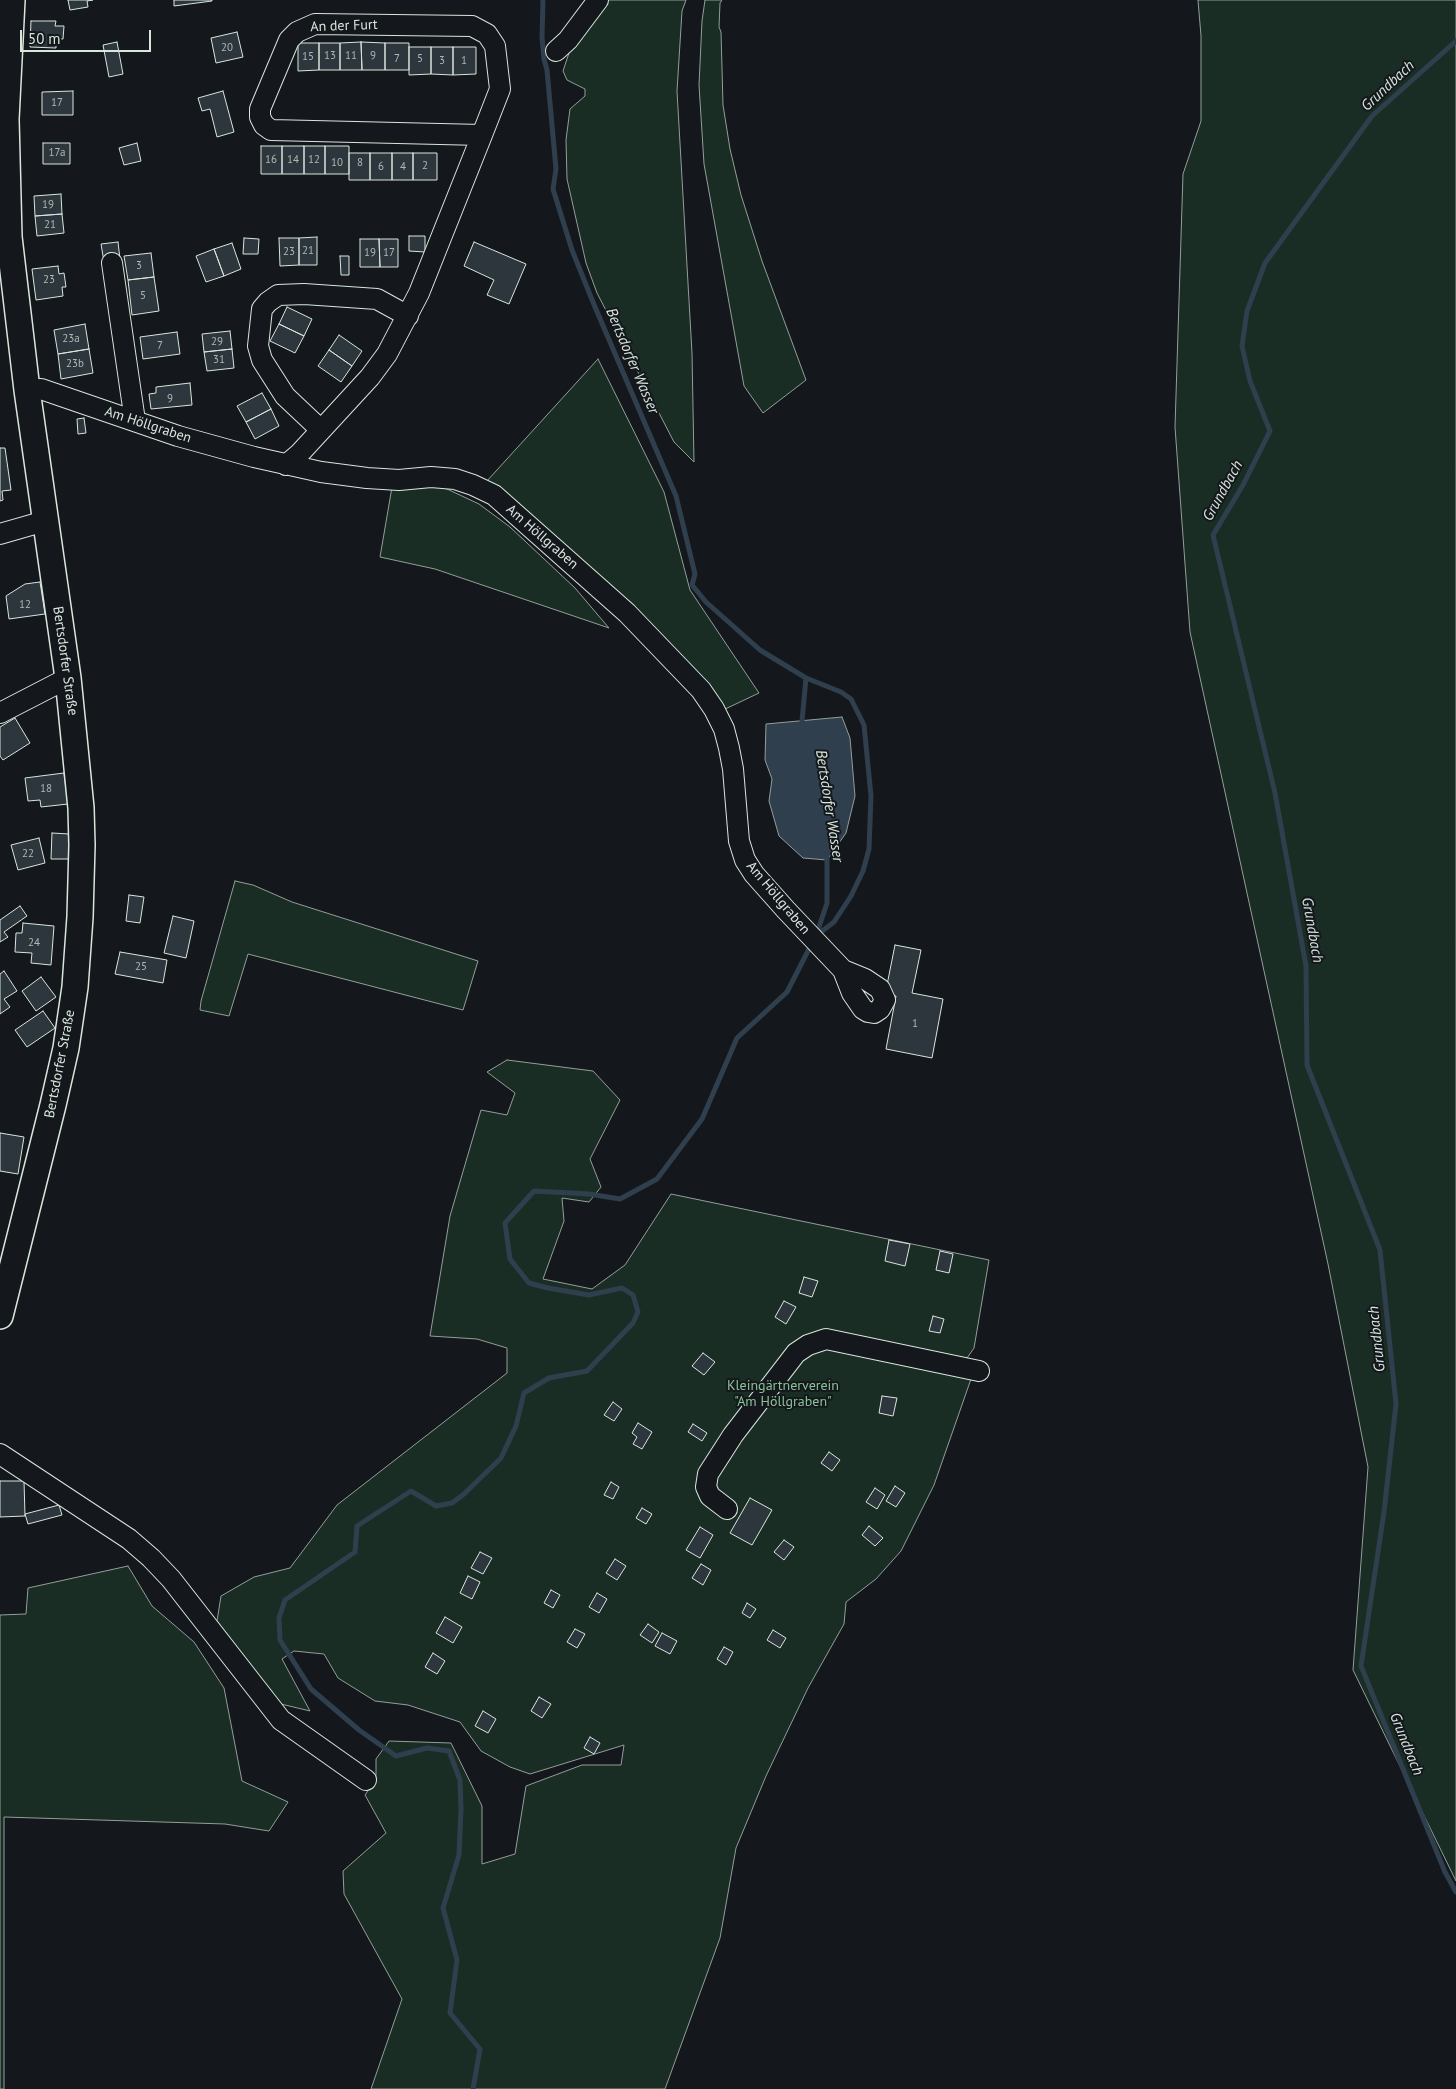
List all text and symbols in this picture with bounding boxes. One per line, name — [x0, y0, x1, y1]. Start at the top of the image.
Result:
street label: An der Furt — [310, 16, 378, 36]
scale bar — [22, 20, 154, 52]
text: 50 m — [28, 29, 61, 48]
house number: 20 — [221, 41, 233, 55]
house number: 13 — [324, 49, 336, 63]
house number: 11 — [345, 49, 357, 63]
house number: 9 — [370, 49, 376, 63]
house number: 15 — [302, 50, 314, 64]
house number: 7 — [394, 52, 400, 66]
house number: 5 — [417, 52, 423, 66]
house number: 3 — [439, 54, 445, 68]
house number: 1 — [461, 54, 467, 68]
water label: Grundbach — [1358, 57, 1418, 115]
house number: 17 — [51, 96, 63, 110]
house number: 17a — [49, 146, 65, 160]
house number: 16 — [265, 153, 277, 167]
house number: 14 — [287, 153, 299, 167]
house number: 12 — [308, 153, 320, 167]
house number: 10 — [331, 156, 343, 170]
house number: 8 — [357, 156, 363, 170]
house number: 2 — [422, 159, 428, 173]
house number: 6 — [378, 160, 384, 174]
house number: 4 — [400, 160, 406, 174]
house number: 19 — [42, 198, 54, 212]
house number: 21 — [44, 218, 56, 232]
house number: 21 — [302, 244, 314, 258]
house number: 23 — [283, 245, 295, 259]
house number: 19 — [364, 246, 376, 260]
house number: 17 — [383, 246, 395, 260]
house number: 3 — [136, 259, 142, 273]
house number: 23 — [43, 273, 55, 287]
house number: 5 — [140, 289, 146, 303]
water label: Bertsdorfer Wasser — [602, 305, 662, 417]
house number: 23a — [62, 332, 80, 346]
house number: 29 — [211, 335, 223, 349]
house number: 7 — [157, 339, 163, 353]
house number: 31 — [213, 353, 225, 367]
house number: 23b — [66, 357, 84, 371]
house number: 9 — [167, 392, 173, 406]
street label: Am Höllgraben — [103, 403, 193, 447]
water label: Grundbach — [1199, 458, 1247, 524]
street label: Am Höllgraben — [503, 501, 581, 573]
house number: 12 — [19, 598, 31, 612]
street label: Bertsdorfer Straße — [49, 605, 81, 717]
water label: Bertsdorfer Wasser — [811, 749, 847, 863]
house number: 18 — [40, 782, 52, 796]
house number: 22 — [22, 847, 34, 861]
street label: Am Höllgraben — [743, 858, 813, 938]
water label: Grundbach — [1297, 896, 1327, 964]
house number: 24 — [28, 936, 40, 950]
house number: 25 — [135, 960, 147, 974]
street label: Bertsdorfer Straße — [41, 1008, 79, 1120]
house number: 1 — [912, 1017, 918, 1031]
water label: Grundbach — [1365, 1305, 1389, 1373]
park label: Kleingärtnerverein "Am Höllgraben" — [727, 1378, 839, 1410]
water label: Grundbach — [1385, 1710, 1427, 1778]

